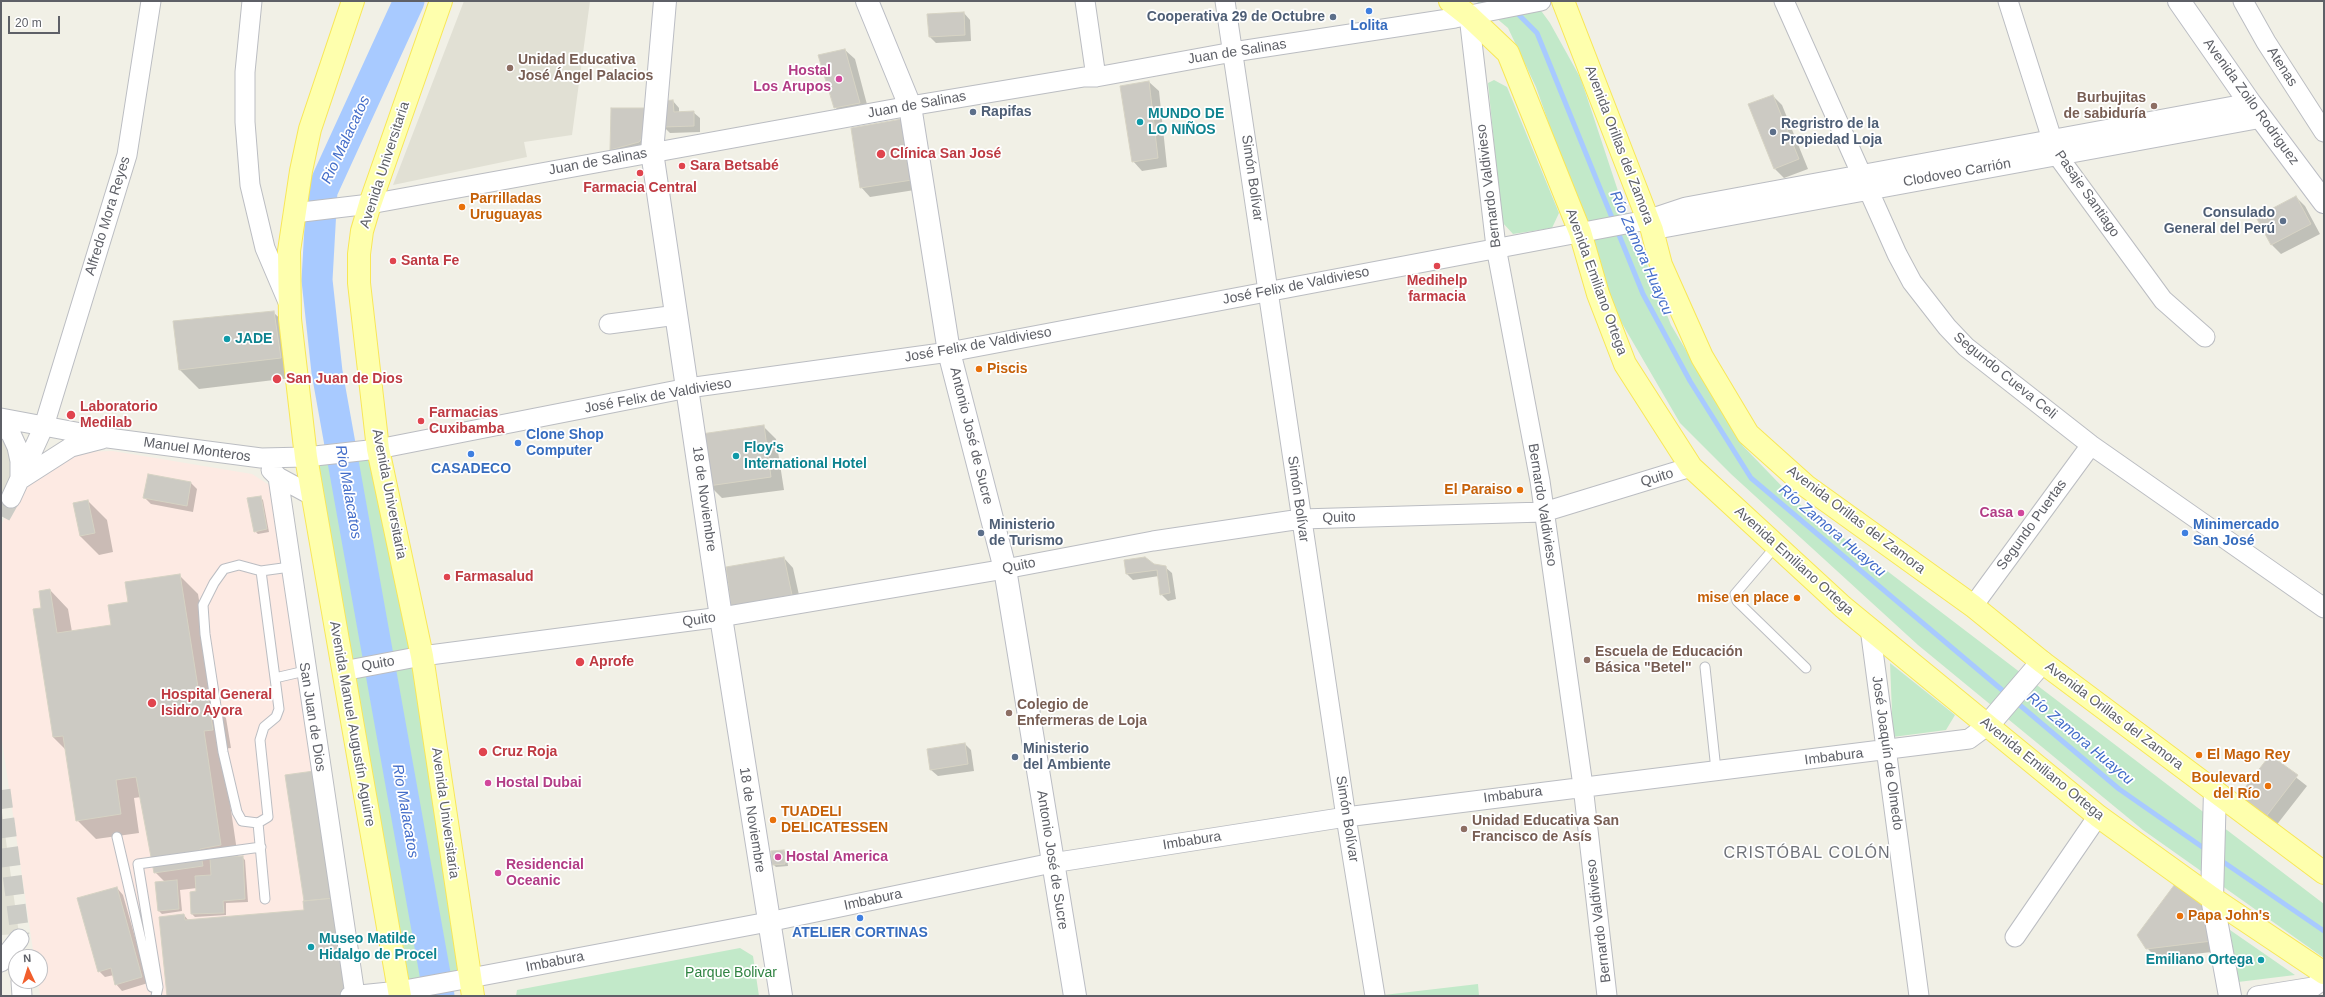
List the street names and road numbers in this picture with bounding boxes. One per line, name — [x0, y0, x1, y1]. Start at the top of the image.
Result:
street label: Avenida Zoilo Rodriguez — [2199, 35, 2303, 169]
street label: Juan de Salinas — [1186, 36, 1288, 68]
street label: Atenas — [2263, 44, 2301, 90]
street label: Avenida Orillas del Zamora — [1581, 63, 1657, 227]
street label: Juan de Salinas — [866, 88, 968, 122]
street label: Avenida Universitaria — [357, 100, 413, 230]
street label: Bernardo Valdivieso — [1473, 123, 1505, 249]
street label: Simón Bolívar — [1238, 134, 1266, 222]
street label: Juan de Salinas — [547, 145, 649, 179]
street label: Pasaje Santiago — [2051, 147, 2123, 241]
street label: Alfredo Mora Reyes — [82, 154, 134, 278]
street label: Clodoveo Carrión — [1902, 155, 2012, 191]
street label: Avenida Emiliano Ortega — [1562, 206, 1630, 358]
street label: José Felix de Valdivieso — [1221, 264, 1371, 308]
street label: José Felix de Valdivieso — [903, 324, 1053, 366]
street label: Segundo Cueva Celi — [1950, 329, 2060, 423]
street label: Antonio José de Sucre — [946, 366, 996, 506]
street label: José Felix de Valdivieso — [583, 375, 733, 417]
street label: Avenida Universitaria — [368, 428, 410, 560]
street label: Manuel Monteros — [142, 434, 252, 466]
street label: Bernardo Valdivieso — [1524, 442, 1560, 568]
street label: 18 de Noviembre — [688, 445, 720, 553]
street label: Simón Bolívar — [1284, 455, 1312, 543]
street label: Avenida Orillas del Zamora — [1784, 463, 1928, 577]
street label: Quito — [1639, 465, 1675, 491]
street label: Segundo Puertas — [1993, 476, 2071, 574]
street label: Avenida Emiliano Ortega — [1731, 503, 1857, 619]
street label: Quito — [1322, 509, 1356, 527]
street label: Quito — [1001, 555, 1037, 577]
street label: Quito — [681, 609, 717, 631]
street label: Avenida Manuel Augustín Aguirre — [326, 620, 378, 828]
street label: Quito — [360, 653, 396, 675]
street label: Avenida Orillas del Zamora — [2042, 659, 2186, 773]
street label: San Juan de Dios — [295, 661, 329, 773]
street label: José Joaquín de Olmedo — [1868, 675, 1906, 831]
street label: Avenida Emiliano Ortega — [1977, 714, 2107, 824]
street label: Imbabura — [1804, 745, 1864, 769]
street label: Avenida Universitaria — [427, 746, 463, 880]
street label: 18 de Noviembre — [735, 766, 769, 874]
street label: Simón Bolívar — [1332, 775, 1362, 863]
street label: Imbabura — [1483, 783, 1543, 807]
street label: Antonio José de Sucre — [1033, 789, 1071, 931]
street label: Imbabura — [1161, 828, 1223, 854]
street label: Bernardo Valdivieso — [1583, 858, 1615, 984]
street label: Imbabura — [842, 886, 904, 914]
street label: Imbabura — [524, 948, 586, 976]

